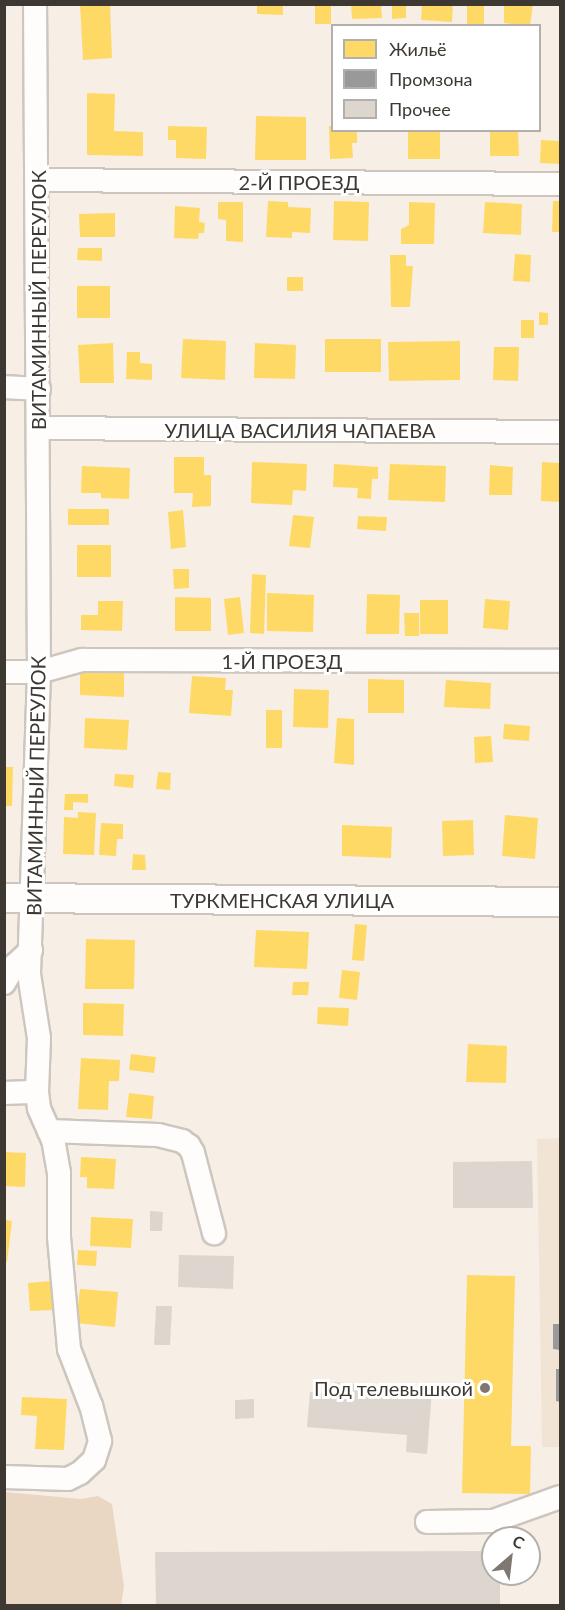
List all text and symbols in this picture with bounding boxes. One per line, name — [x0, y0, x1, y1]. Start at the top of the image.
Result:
legend — [331, 24, 541, 132]
text: Жильё — [389, 38, 447, 60]
text: Промзона — [389, 68, 472, 90]
text: Прочее — [389, 98, 451, 120]
street label: ВИТАМИННЫЙ ПЕРЕУЛОК — [26, 170, 50, 430]
street label: 2-Й ПРОЕЗД — [239, 170, 359, 194]
street label: УЛИЦА ВАСИЛИЯ ЧАПАЕВА — [165, 418, 435, 442]
street label: 1-Й ПРОЕЗД — [222, 649, 342, 673]
street label: ВИТАМИННЫЙ ПЕРЕУЛОК — [22, 656, 50, 916]
street label: ТУРКМЕНСКАЯ УЛИЦА — [170, 888, 394, 912]
place label: Под телевышкой — [314, 1376, 473, 1400]
marker: Под телевышкой — [478, 1381, 492, 1395]
north arrow — [481, 1526, 541, 1586]
text: С — [510, 1531, 528, 1552]

